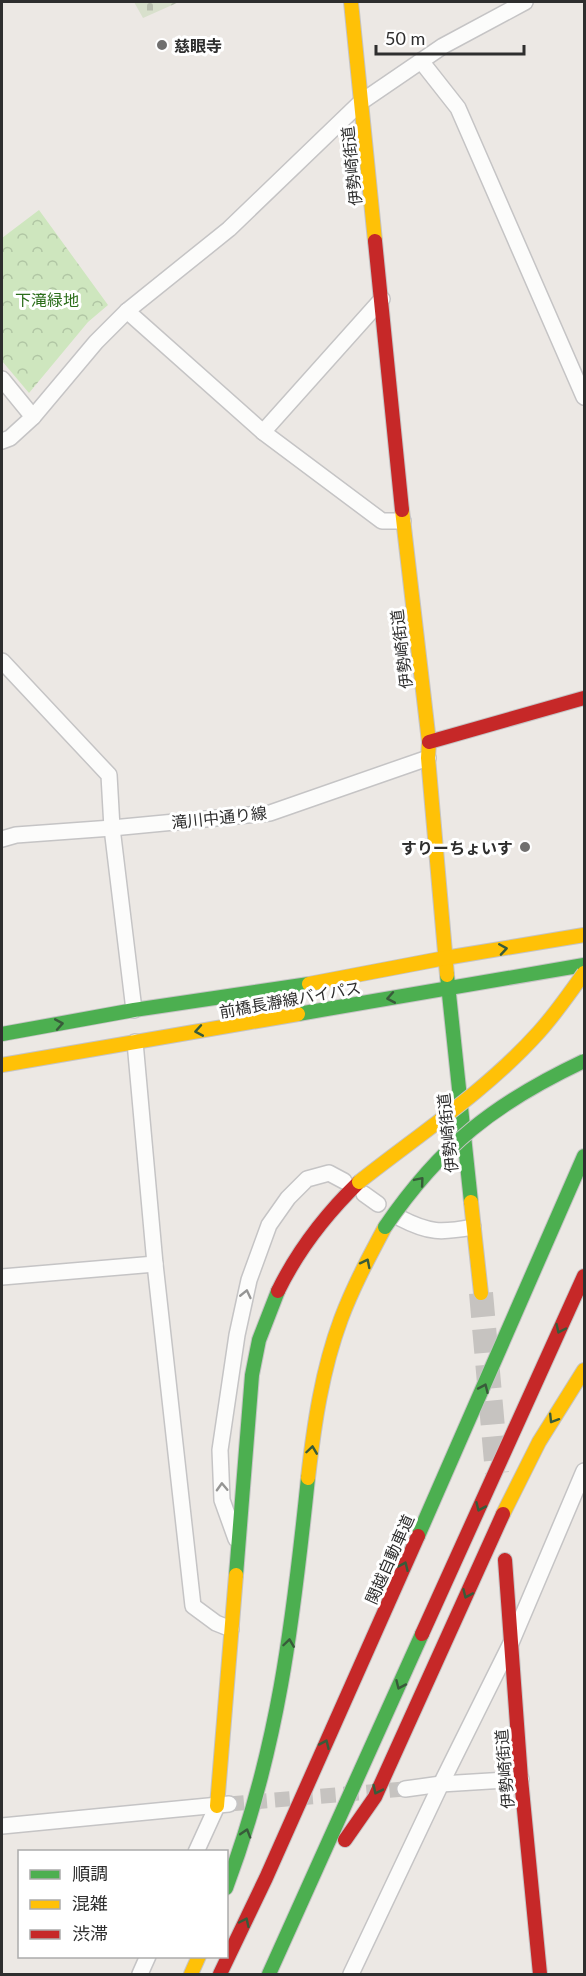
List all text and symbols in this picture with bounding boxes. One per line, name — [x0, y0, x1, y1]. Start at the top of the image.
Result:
scale bar — [376, 18, 524, 56]
text: 50 m — [385, 27, 425, 49]
place label: 慈眼寺 — [174, 36, 222, 55]
marker: 慈眼寺 — [155, 38, 169, 52]
street label: 伊勢崎街道 — [337, 125, 365, 207]
park label: 下滝緑地 — [15, 290, 79, 309]
street label: 伊勢崎街道 — [387, 608, 415, 690]
street label: 滝川中通り線 — [170, 803, 268, 831]
place label: すりーちょいす — [401, 838, 513, 857]
marker: すりーちょいす — [518, 840, 532, 854]
one-way arrow — [498, 943, 507, 955]
street label: 前橋長瀞線バイパス — [218, 977, 362, 1021]
one-way arrow — [387, 991, 397, 1004]
one-way arrow — [54, 1018, 64, 1031]
one-way arrow — [194, 1024, 204, 1037]
street label: 伊勢崎街道 — [433, 1092, 461, 1174]
one-way arrow — [413, 1177, 424, 1188]
one-way arrow — [358, 1259, 370, 1270]
one-way arrow — [239, 1289, 252, 1299]
one-way arrow — [555, 1323, 567, 1334]
one-way arrow — [477, 1383, 489, 1394]
one-way arrow — [549, 1413, 561, 1423]
one-way arrow — [306, 1445, 318, 1454]
one-way arrow — [215, 1482, 228, 1491]
one-way arrow — [475, 1501, 487, 1512]
street label: 関越自動車道 — [361, 1511, 417, 1607]
one-way arrow — [397, 1561, 409, 1572]
one-way arrow — [462, 1587, 474, 1598]
one-way arrow — [283, 1639, 295, 1648]
one-way arrow — [396, 1679, 408, 1690]
street label: 伊勢崎街道 — [491, 1728, 517, 1810]
one-way arrow — [318, 1739, 330, 1750]
one-way arrow — [373, 1784, 385, 1795]
one-way arrow — [239, 1828, 251, 1839]
legend — [18, 1850, 228, 1958]
text: 順調 — [72, 1862, 108, 1884]
text: 混雑 — [72, 1892, 108, 1914]
one-way arrow — [238, 1917, 250, 1928]
text: 渋滞 — [72, 1922, 108, 1944]

